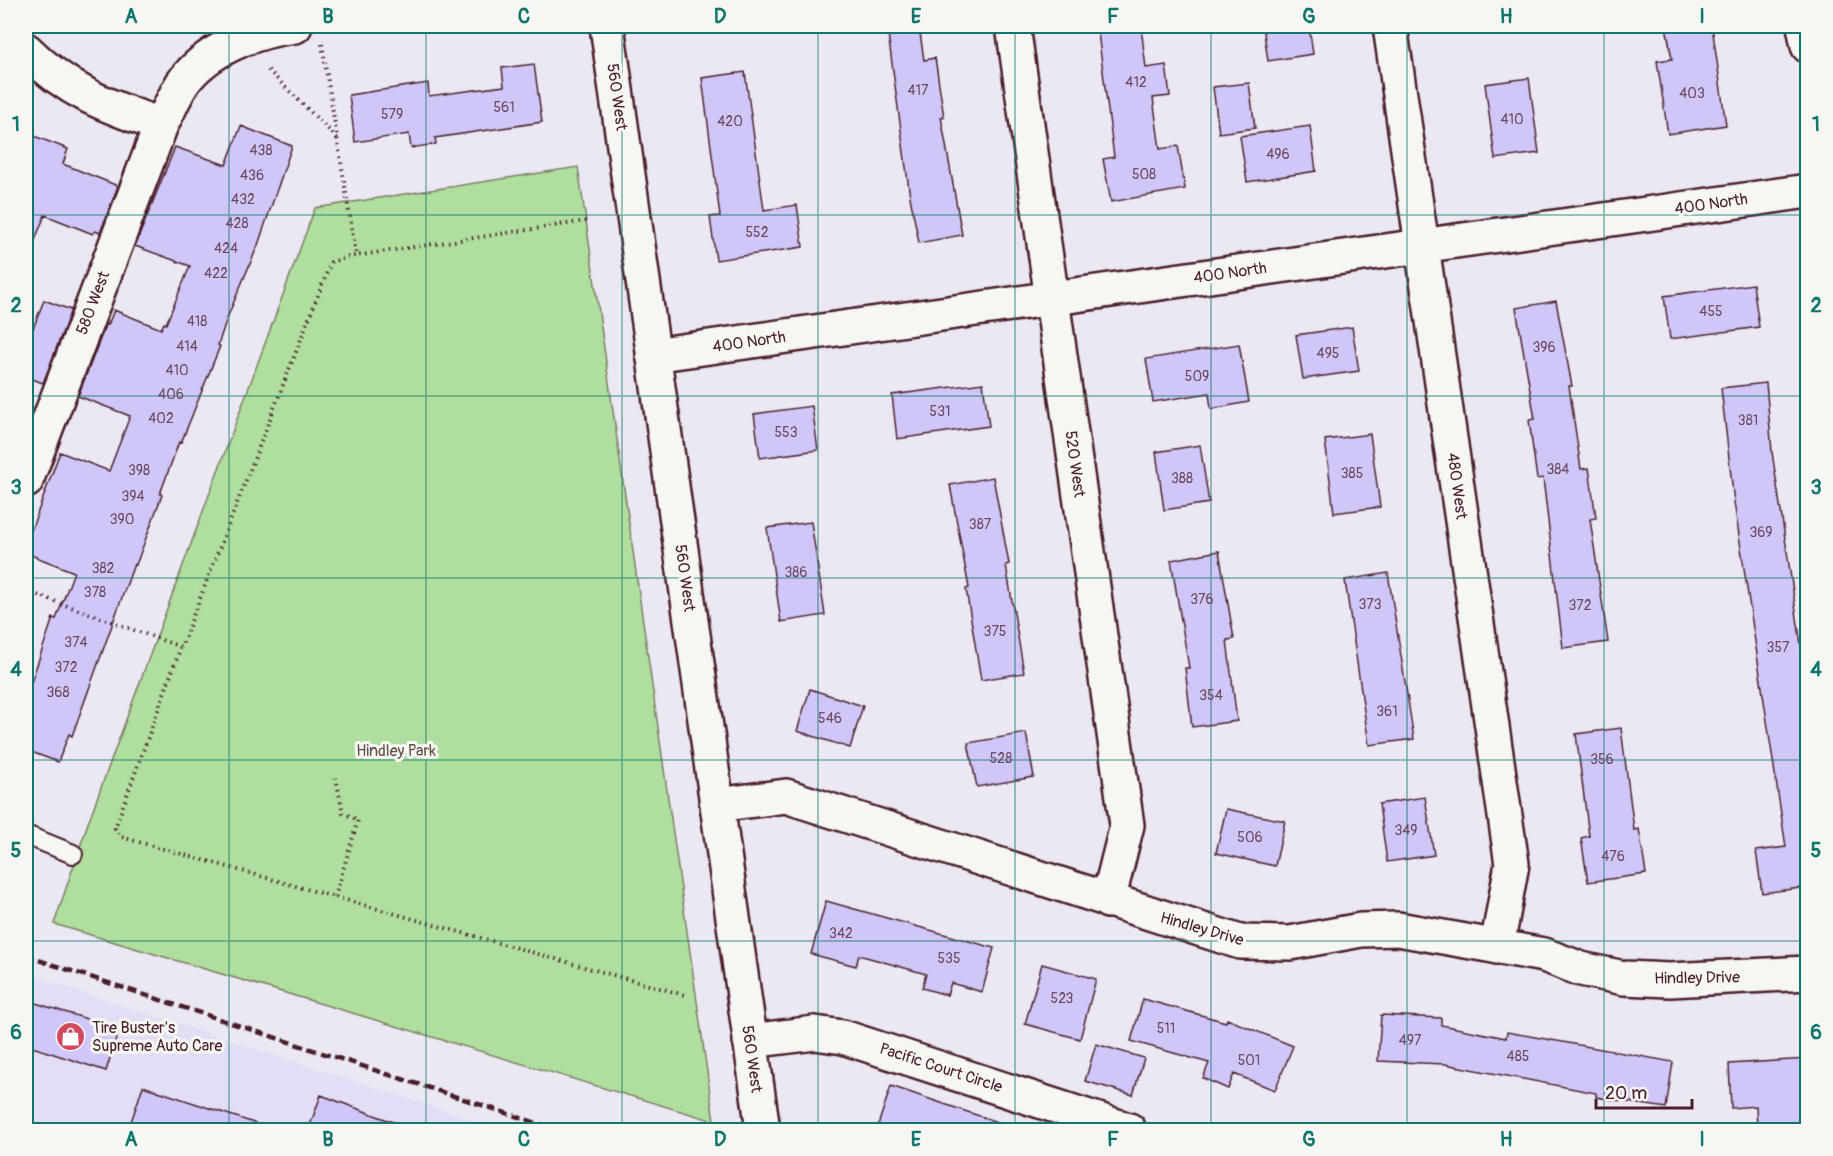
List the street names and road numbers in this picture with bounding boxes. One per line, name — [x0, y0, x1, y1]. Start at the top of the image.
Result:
street label: 560 West — [602, 62, 632, 132]
street label: 400 North — [1673, 189, 1749, 219]
street label: 400 North — [1192, 258, 1268, 288]
street label: 580 West — [72, 268, 114, 338]
street label: 400 North — [711, 327, 787, 357]
street label: 520 West — [1060, 429, 1090, 499]
street label: 480 West — [1442, 451, 1472, 521]
street label: 560 West — [670, 543, 700, 613]
street label: Hindley Drive — [1158, 908, 1246, 950]
street label: Hindley Drive — [1654, 967, 1740, 989]
street label: 560 West — [737, 1024, 767, 1094]
street label: Pacific Court Circle — [877, 1039, 1005, 1097]

